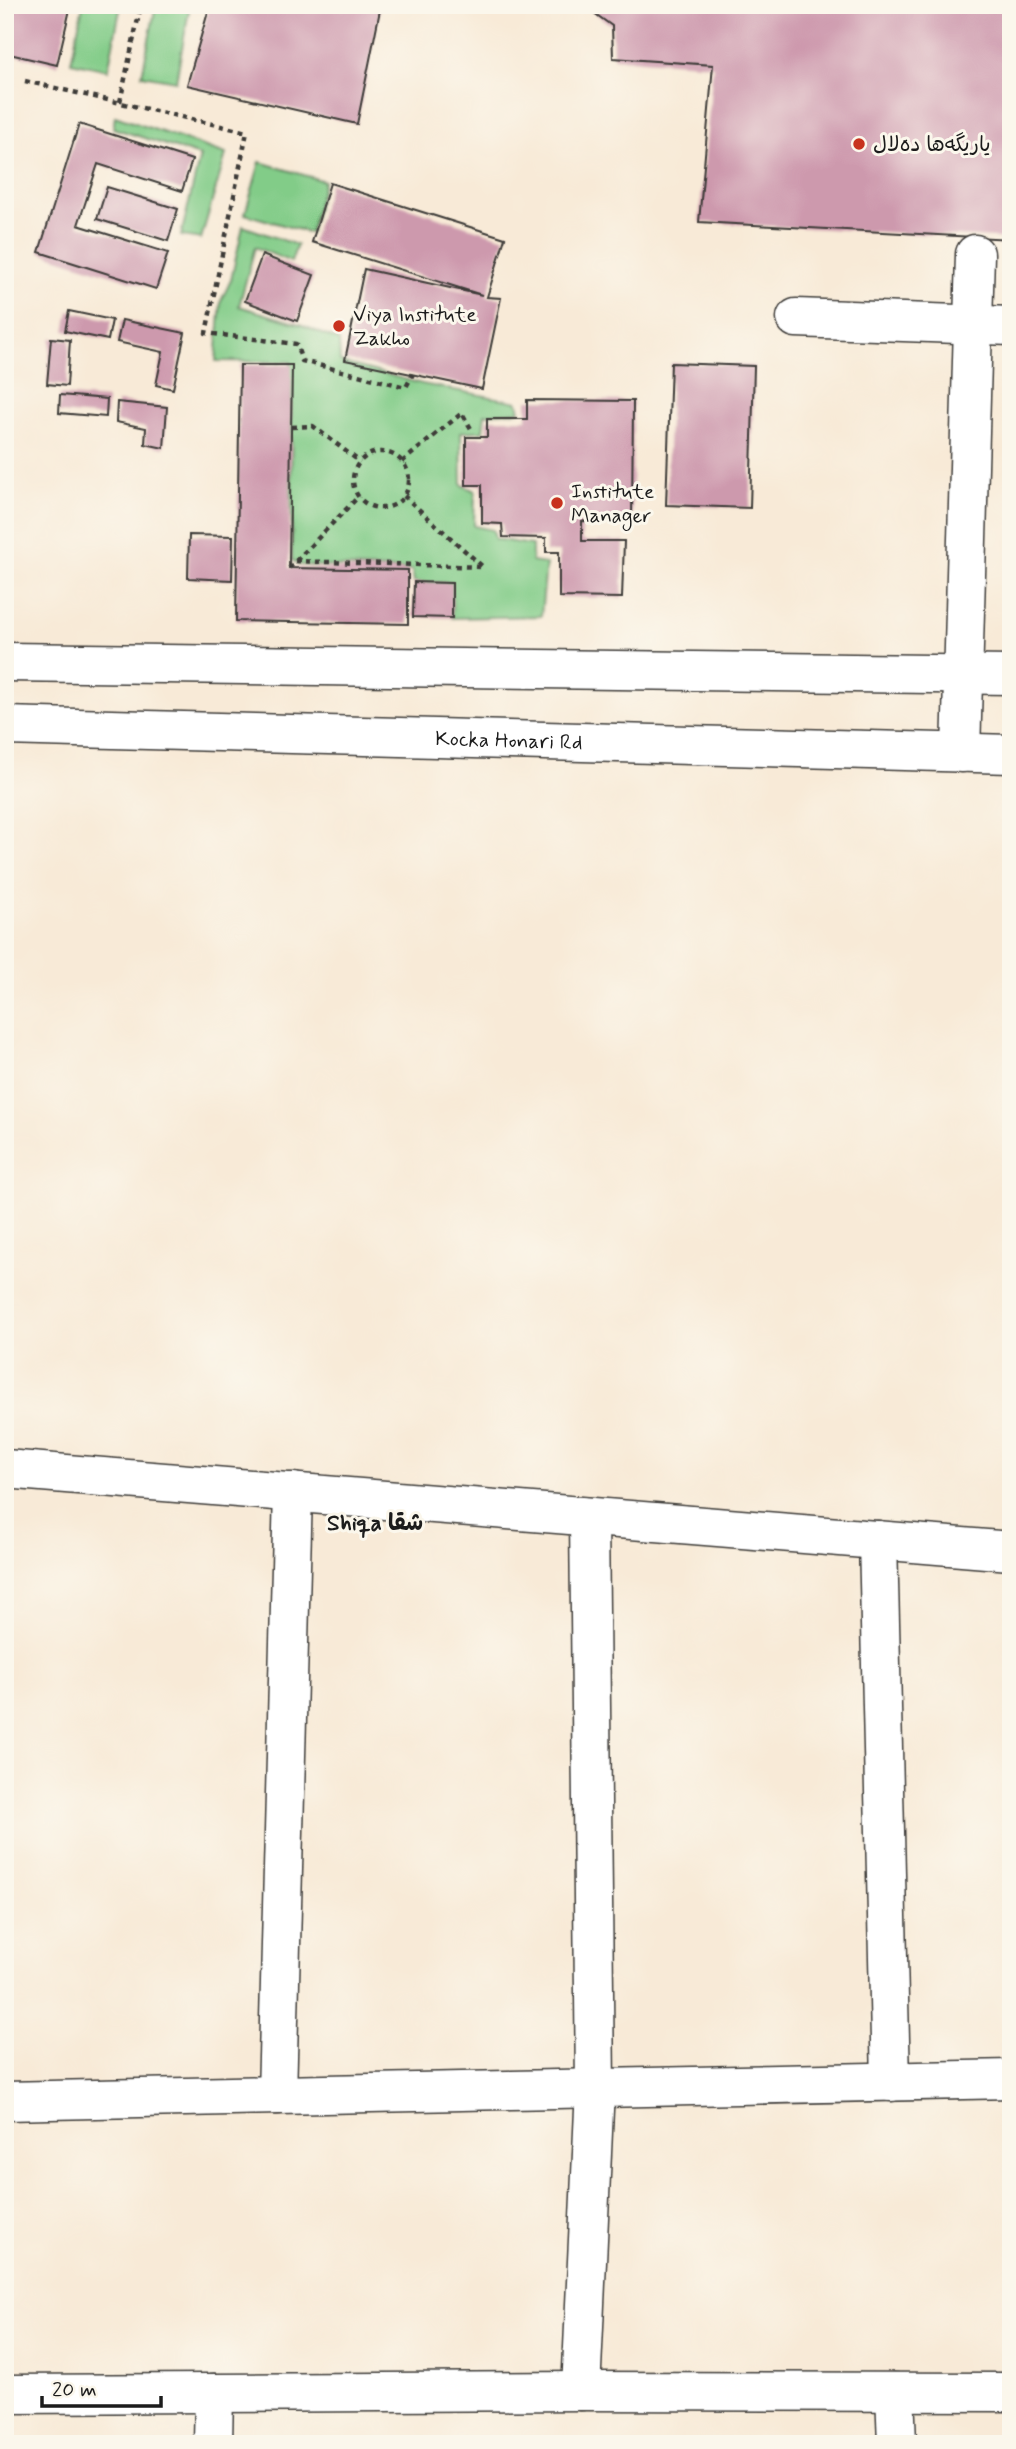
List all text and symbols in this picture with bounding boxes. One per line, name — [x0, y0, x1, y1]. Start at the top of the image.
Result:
place label: یاریگەها دەلال — [873, 131, 991, 159]
marker: یاریگەها دەلال — [851, 136, 867, 152]
place label: Viya Institute Zakho — [353, 301, 477, 353]
marker: Viya Institute Zakho — [331, 318, 347, 334]
place label: Institute Manager — [571, 478, 654, 531]
marker: Institute Manager — [549, 495, 565, 511]
street label: Kocka Honari Rd — [435, 725, 583, 757]
district label: Shiqa شقا — [327, 1509, 423, 1539]
scale bar — [42, 2365, 161, 2409]
text: 20 m — [52, 2376, 97, 2404]

